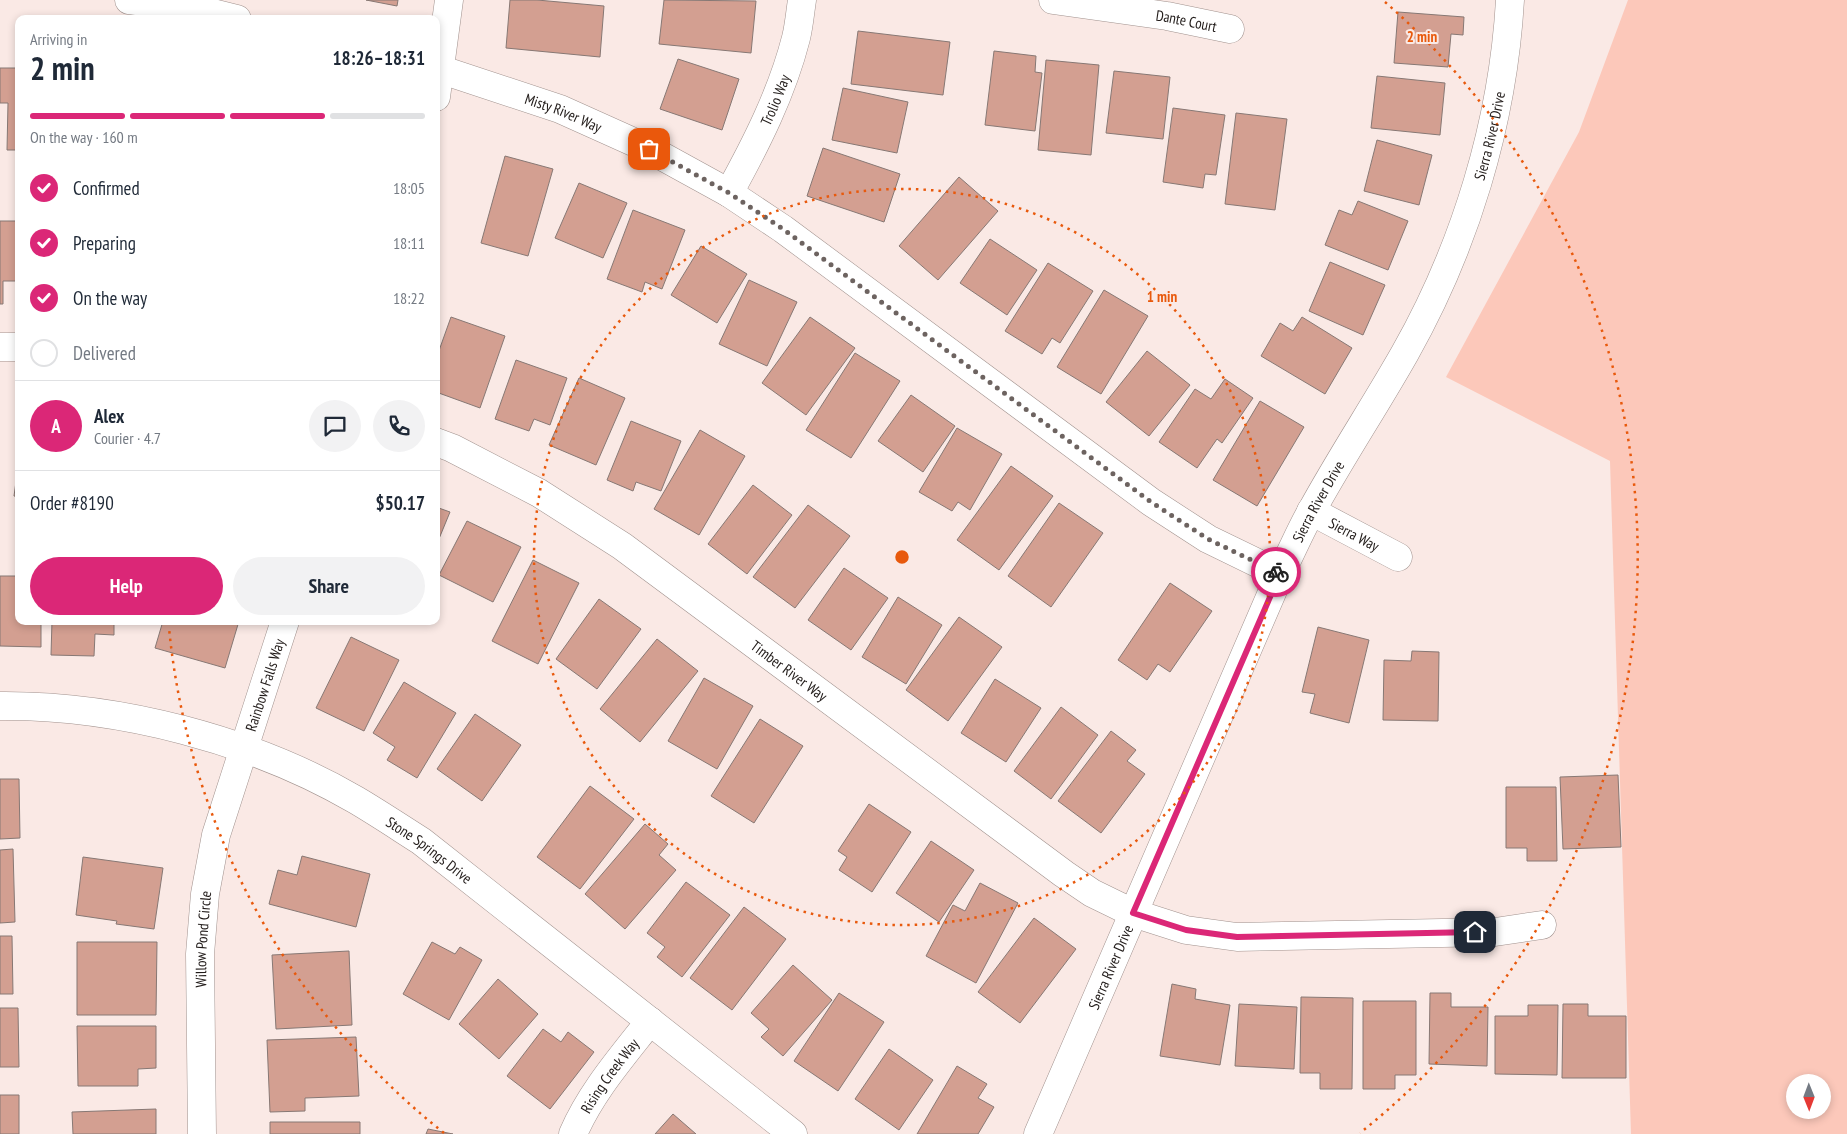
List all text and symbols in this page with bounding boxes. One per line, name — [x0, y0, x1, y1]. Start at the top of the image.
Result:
street label: Dante Court — [1155, 5, 1219, 36]
text: 2 min — [1407, 27, 1437, 46]
text: Arriving in — [30, 29, 87, 49]
text: 18:26–18:31 — [332, 46, 425, 70]
text: 2 min — [30, 47, 95, 89]
street label: Trolio Way — [756, 71, 794, 128]
street label: Misty River Way — [523, 89, 605, 136]
street label: Sierra River Drive — [1469, 90, 1509, 182]
text: On the way · 160 m — [30, 127, 138, 147]
pin — [628, 128, 670, 170]
icon: bag — [635, 135, 663, 163]
icon: check — [30, 174, 58, 202]
text: Confirmed — [73, 176, 140, 200]
text: 18:05 — [393, 178, 425, 198]
icon: check — [30, 229, 58, 257]
text: Preparing — [73, 231, 136, 255]
text: 18:11 — [393, 233, 425, 253]
icon: check — [30, 284, 58, 312]
text: On the way — [73, 286, 147, 310]
text: 1 min — [1147, 287, 1177, 306]
text: 18:22 — [393, 288, 425, 308]
text: Delivered — [73, 341, 136, 365]
button: chat — [309, 400, 361, 452]
button: phone — [373, 400, 425, 452]
text: Alex — [94, 404, 124, 428]
text: A — [51, 414, 61, 438]
text: Courier · 4.7 — [94, 428, 161, 448]
street label: Sierra River Drive — [1288, 457, 1348, 545]
text: Order #8190 — [30, 491, 114, 515]
text: $50.17 — [376, 491, 425, 515]
street label: Sierra Way — [1326, 513, 1383, 555]
courier — [1251, 547, 1301, 597]
centre of rings — [893, 548, 911, 566]
button: Help — [30, 557, 223, 615]
button: Share — [233, 557, 425, 615]
icon: bike — [1262, 558, 1290, 586]
street label: Rainbow Falls Way — [241, 636, 288, 734]
street label: Timber River Way — [747, 636, 832, 705]
street label: Stone Springs Drive — [383, 812, 476, 887]
street label: Willow Pond Circle — [190, 889, 215, 988]
pin — [1454, 911, 1496, 953]
icon: home — [1461, 918, 1489, 946]
street label: Sierra River Drive — [1084, 922, 1137, 1012]
street label: Rising Creek Way — [576, 1034, 643, 1116]
north arrow — [1786, 1074, 1831, 1119]
map controls — [1786, 1074, 1831, 1119]

